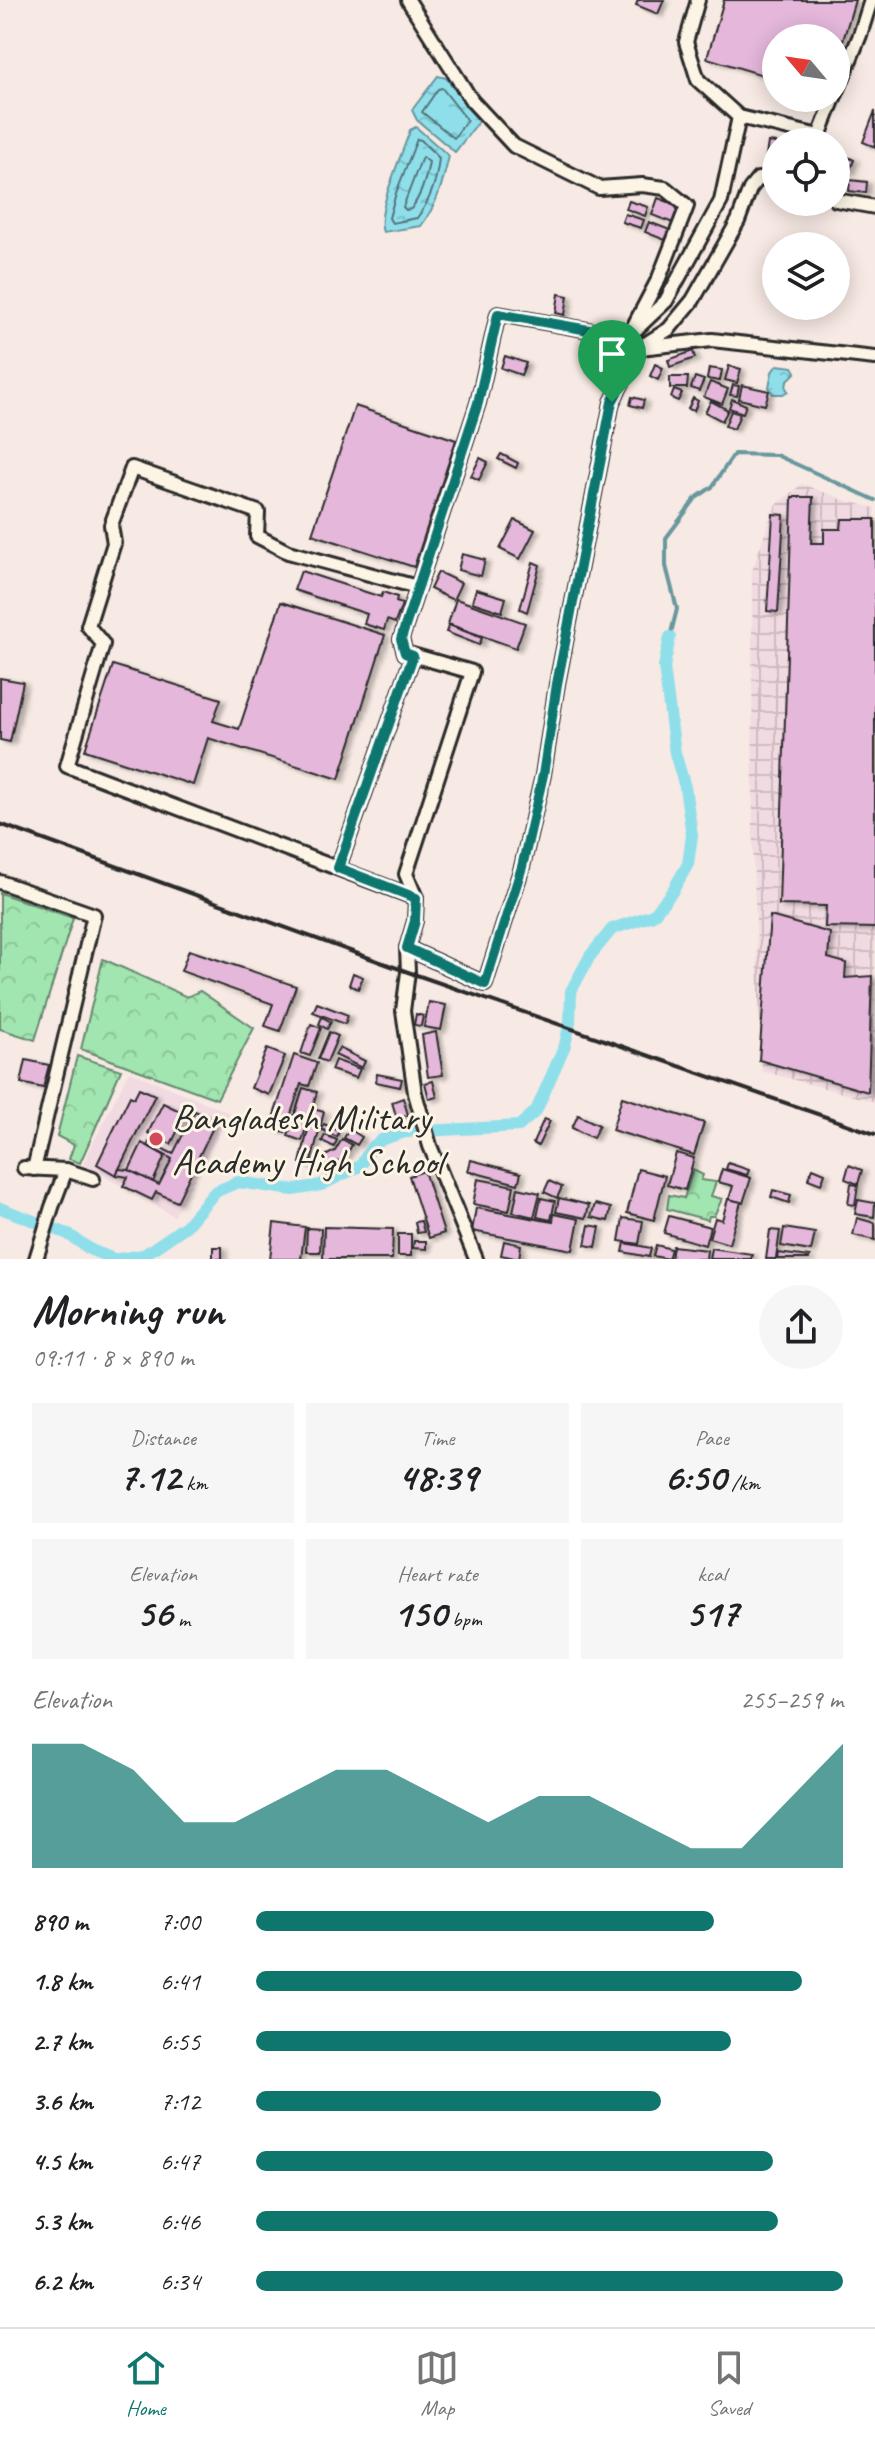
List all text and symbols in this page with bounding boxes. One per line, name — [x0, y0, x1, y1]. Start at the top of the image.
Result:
north arrow — [762, 24, 850, 112]
map controls — [762, 24, 850, 320]
button: locate — [762, 128, 850, 216]
button: layers — [762, 232, 850, 320]
pin — [578, 320, 646, 402]
icon: arrive — [590, 332, 634, 376]
place label: Bangladesh Military Academy High School — [172, 1094, 449, 1185]
marker: Bangladesh Military Academy High School — [147, 1130, 165, 1148]
text: Morning run — [32, 1283, 224, 1338]
button: share — [759, 1285, 843, 1369]
text: 09:11 · 8 × 890 m — [32, 1341, 193, 1374]
text: Distance — [130, 1424, 196, 1452]
text: Time — [421, 1424, 454, 1452]
text: Pace — [695, 1424, 729, 1452]
text: 7.12 — [119, 1452, 181, 1502]
text: 48:39 — [398, 1452, 477, 1502]
text: 6:50 — [664, 1452, 726, 1502]
text: km — [181, 1469, 207, 1497]
text: /km — [726, 1469, 760, 1497]
text: Elevation — [129, 1560, 197, 1588]
text: Heart rate — [397, 1560, 478, 1588]
text: kcal — [697, 1560, 726, 1588]
text: 56 — [136, 1588, 172, 1638]
text: 150 — [393, 1588, 446, 1638]
text: 517 — [685, 1588, 738, 1638]
text: m — [172, 1605, 190, 1633]
text: bpm — [446, 1605, 482, 1633]
text: Elevation — [32, 1683, 112, 1716]
text: 255–259 m — [740, 1683, 843, 1716]
text: 890 m — [32, 1905, 88, 1938]
text: 7:00 — [160, 1905, 200, 1938]
text: 1.8 km — [32, 1965, 92, 1998]
text: 6:41 — [160, 1965, 200, 1998]
text: 2.7 km — [32, 2025, 92, 2058]
text: 6:55 — [160, 2025, 200, 2058]
text: 3.6 km — [32, 2085, 93, 2118]
text: 7:12 — [160, 2085, 200, 2118]
text: 4.5 km — [32, 2145, 92, 2178]
text: 6:47 — [160, 2145, 200, 2178]
text: 5.3 km — [32, 2205, 92, 2238]
text: 6:46 — [160, 2205, 200, 2238]
text: 6.2 km — [32, 2265, 93, 2298]
text: 6:34 — [160, 2265, 200, 2298]
tab: Home — [124, 2346, 168, 2422]
tab: Map — [415, 2346, 459, 2422]
tab: Saved — [707, 2346, 751, 2422]

